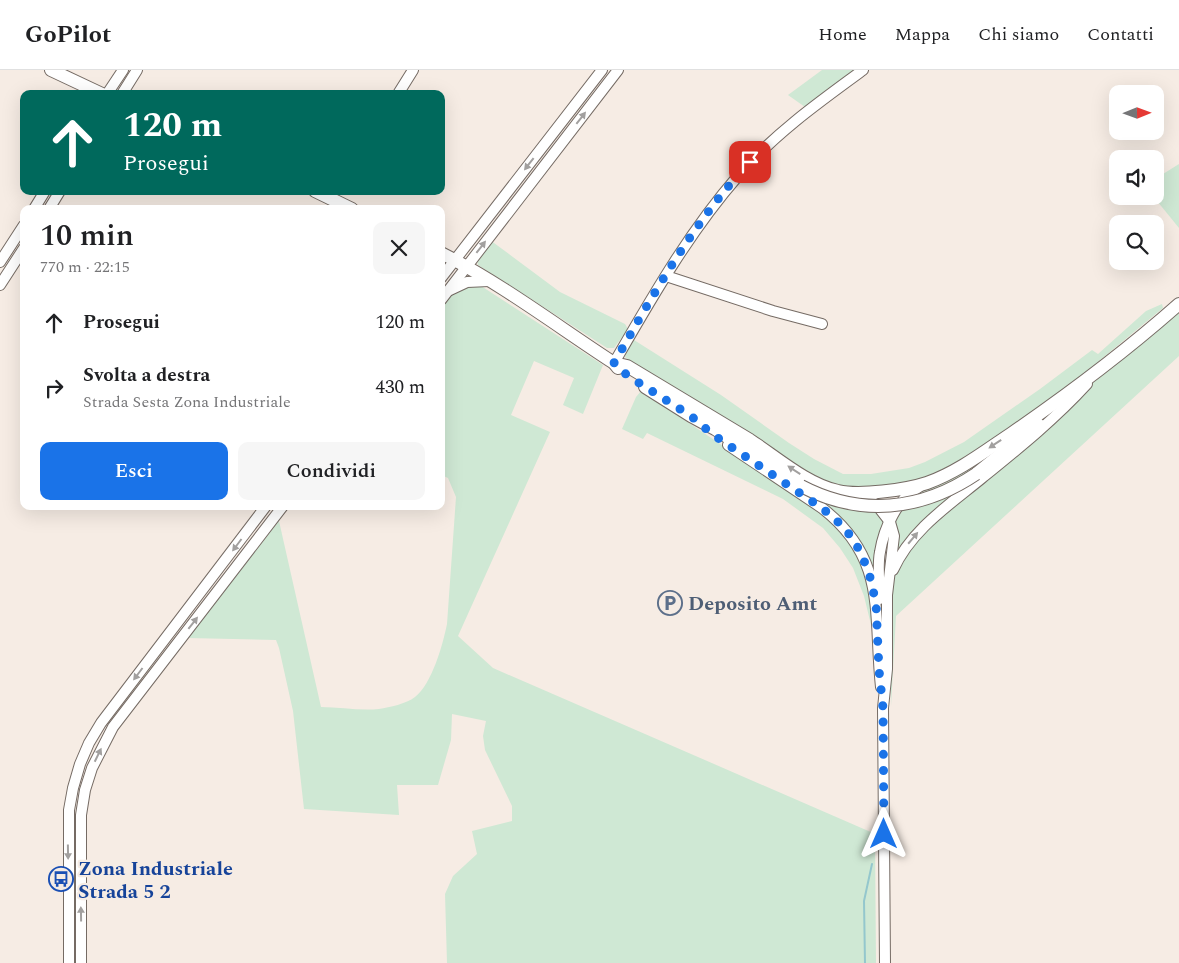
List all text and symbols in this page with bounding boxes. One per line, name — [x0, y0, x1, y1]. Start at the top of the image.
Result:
text: GoPilot — [25, 17, 111, 53]
text: Home — [818, 21, 867, 48]
text: Mappa — [895, 21, 950, 48]
text: Chi siamo — [978, 21, 1059, 48]
text: Contatti — [1087, 21, 1154, 48]
north arrow — [1109, 85, 1164, 140]
map controls — [1109, 85, 1164, 270]
text: 120 m — [123, 99, 222, 152]
icon: ahead — [40, 110, 105, 175]
one-way arrow — [575, 112, 586, 125]
pin — [729, 141, 771, 183]
text: Prosegui — [123, 147, 209, 180]
icon: arrive — [736, 148, 764, 176]
button: sound — [1109, 150, 1164, 205]
one-way arrow — [524, 157, 534, 171]
text: 10 min — [40, 213, 134, 259]
button: search — [1109, 215, 1164, 270]
button: close — [373, 222, 425, 274]
one-way arrow — [476, 241, 487, 254]
text: 770 m · 22:15 — [40, 255, 130, 279]
text: Prosegui — [83, 308, 160, 337]
text: 120 m — [375, 308, 425, 337]
icon: ahead — [40, 309, 68, 337]
text: Svolta a destra — [83, 361, 210, 390]
text: 430 m — [375, 373, 425, 402]
icon: right — [40, 374, 68, 402]
text: Strada Sesta Zona Industriale — [83, 390, 291, 414]
one-way arrow — [989, 439, 1002, 449]
button: Esci — [40, 442, 228, 500]
button: Condividi — [238, 442, 425, 500]
one-way arrow — [788, 465, 801, 474]
one-way arrow — [908, 532, 919, 545]
one-way arrow — [231, 538, 242, 551]
place label: Deposito Amt — [688, 589, 818, 619]
parking icon: Deposito Amt — [657, 590, 683, 616]
one-way arrow — [188, 616, 198, 630]
one-way arrow — [133, 667, 143, 681]
one-way arrow — [94, 747, 102, 762]
position arrow — [857, 807, 909, 859]
one-way arrow — [64, 845, 72, 861]
place label: Zona Industriale Strada 5 2 — [78, 854, 233, 907]
bus stop icon: Zona Industriale Strada 5 2 — [48, 866, 74, 892]
one-way arrow — [77, 906, 85, 922]

